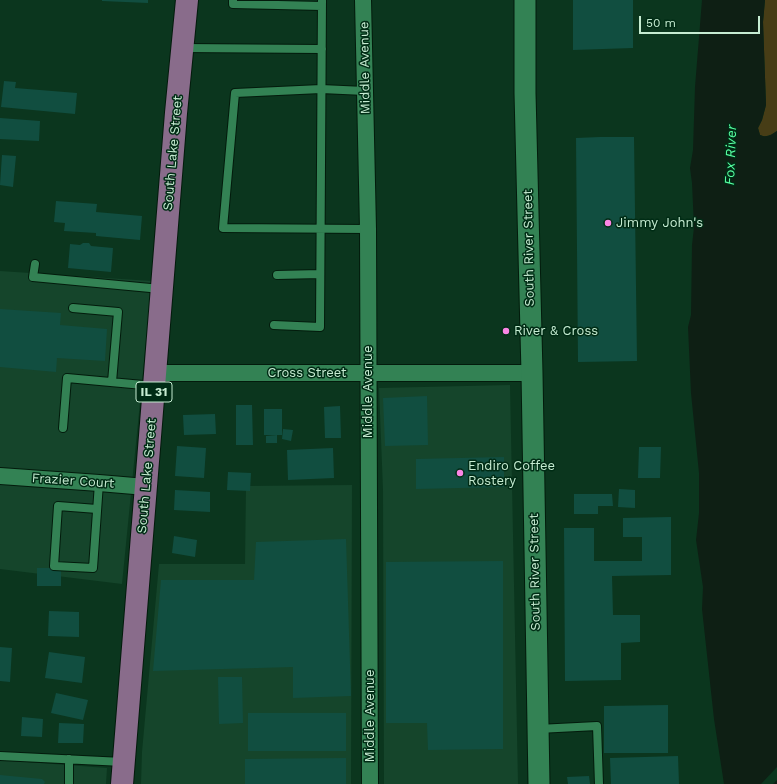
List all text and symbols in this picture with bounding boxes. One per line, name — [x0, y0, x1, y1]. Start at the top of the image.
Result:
scale bar — [641, 8, 762, 34]
text: 50 m — [646, 16, 676, 30]
street label: Middle Avenue — [356, 21, 374, 115]
street label: South Lake Street — [160, 95, 186, 211]
water label: Fox River — [722, 124, 740, 186]
street label: South River Street — [520, 189, 538, 307]
place label: Jimmy John's — [616, 215, 703, 231]
marker: Jimmy John's — [603, 218, 613, 228]
place label: River & Cross — [514, 323, 598, 339]
marker: River & Cross — [501, 326, 511, 336]
street label: Middle Avenue — [360, 346, 376, 438]
street label: Cross Street — [267, 365, 347, 381]
road number: IL 31 — [136, 382, 172, 402]
street label: South Lake Street — [134, 418, 160, 534]
place label: Endiro Coffee Rostery — [468, 458, 555, 489]
marker: Endiro Coffee Rostery — [455, 468, 465, 478]
street label: Frazier Court — [31, 470, 115, 492]
street label: South River Street — [526, 513, 544, 631]
street label: Middle Avenue — [362, 670, 378, 762]

